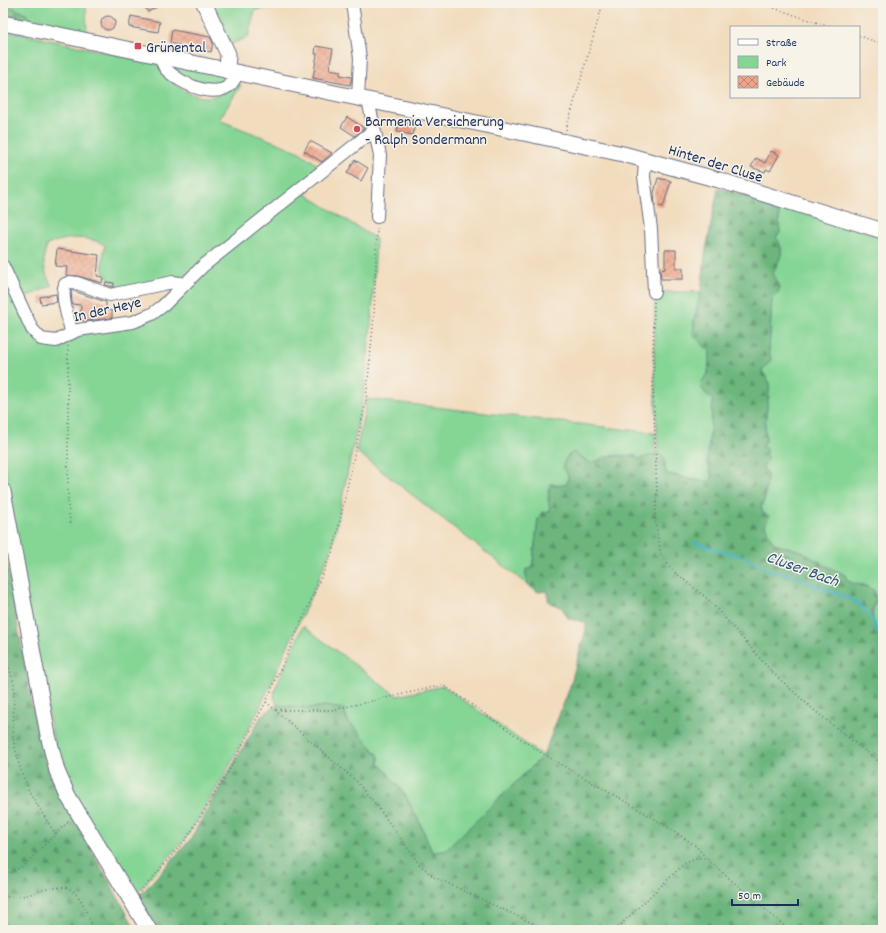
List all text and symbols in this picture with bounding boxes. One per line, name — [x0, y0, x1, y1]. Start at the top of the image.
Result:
legend — [730, 26, 860, 98]
text: Straße — [766, 35, 797, 52]
place label: Grünental — [146, 37, 206, 60]
marker: Grünental — [133, 41, 143, 51]
text: Park — [766, 55, 787, 72]
text: Gebäude — [766, 75, 805, 92]
place label: Barmenia Versicherung - Ralph Sondermann — [365, 111, 504, 152]
marker: Barmenia Versicherung - Ralph Sondermann — [352, 124, 362, 134]
street label: Hinter der Cluse — [665, 139, 765, 190]
street label: In der Heye — [71, 291, 144, 329]
water label: Cluser Bach — [763, 547, 843, 595]
scale bar — [732, 881, 798, 907]
text: 50 m — [738, 888, 761, 905]

